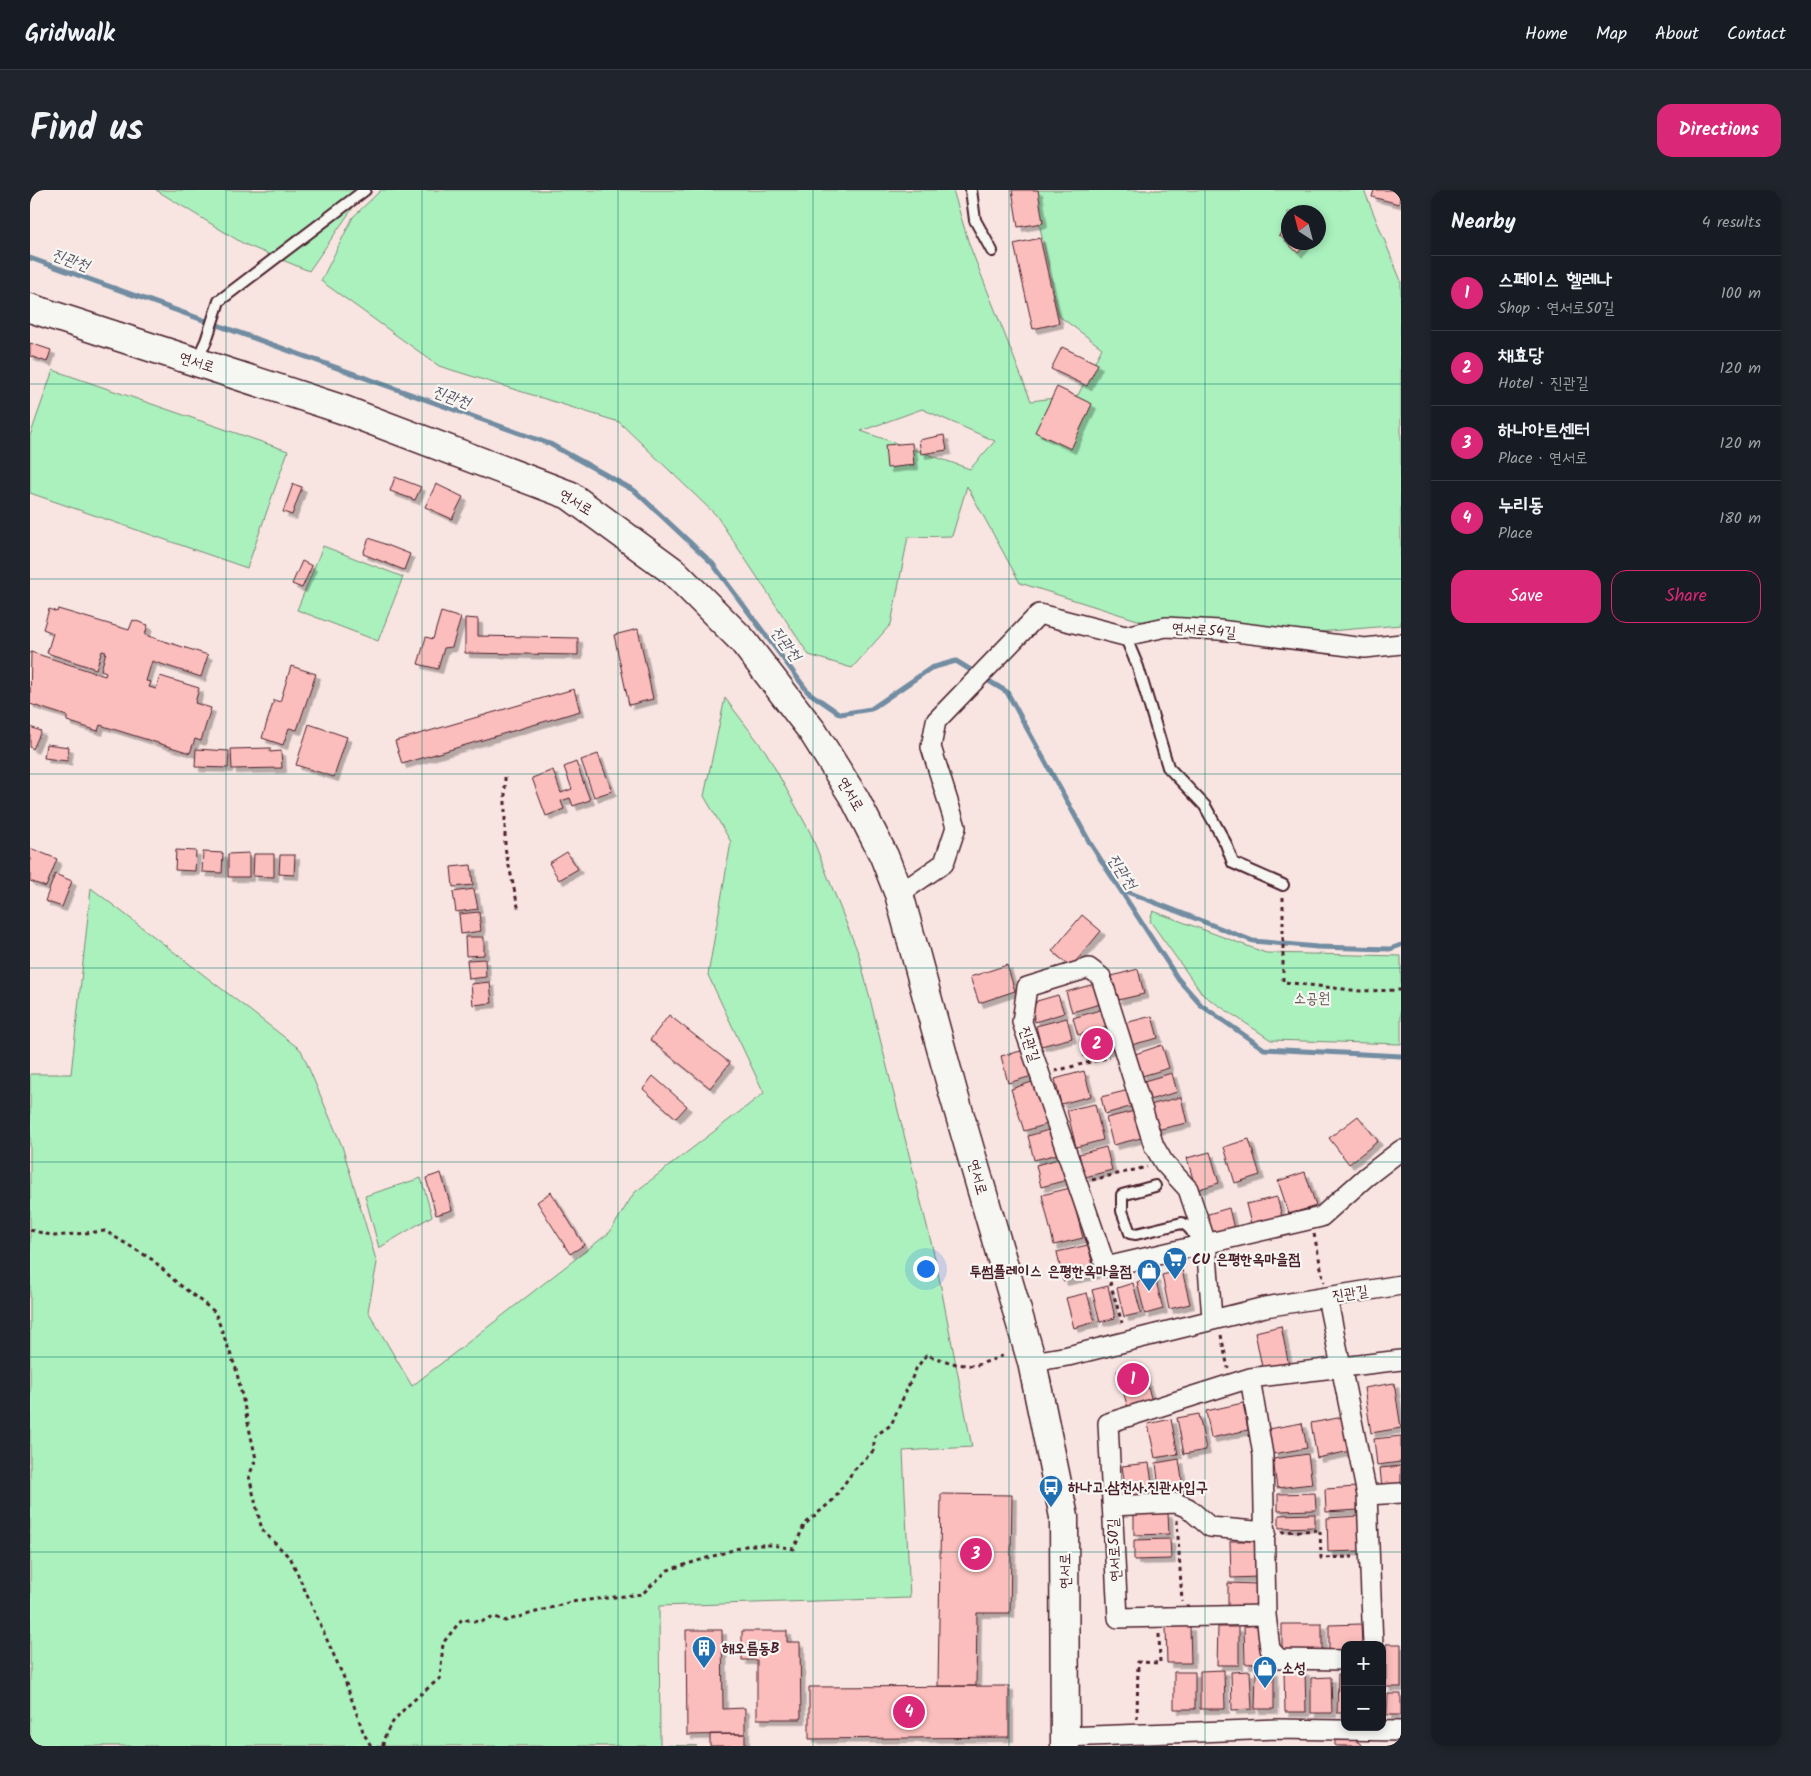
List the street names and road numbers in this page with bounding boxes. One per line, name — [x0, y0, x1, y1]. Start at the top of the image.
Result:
street label: 연서로 — [176, 346, 218, 380]
street label: 연서로 — [554, 483, 597, 522]
street label: 연서로54길 — [1171, 617, 1237, 645]
street label: 연서로 — [831, 773, 870, 816]
street label: 진관길 — [1012, 1023, 1046, 1065]
street label: 연서로 — [961, 1157, 994, 1198]
street label: 진관길 — [1330, 1279, 1370, 1309]
street label: 연서로50길 — [1101, 1517, 1129, 1582]
street label: 연서로 — [1054, 1553, 1078, 1589]

